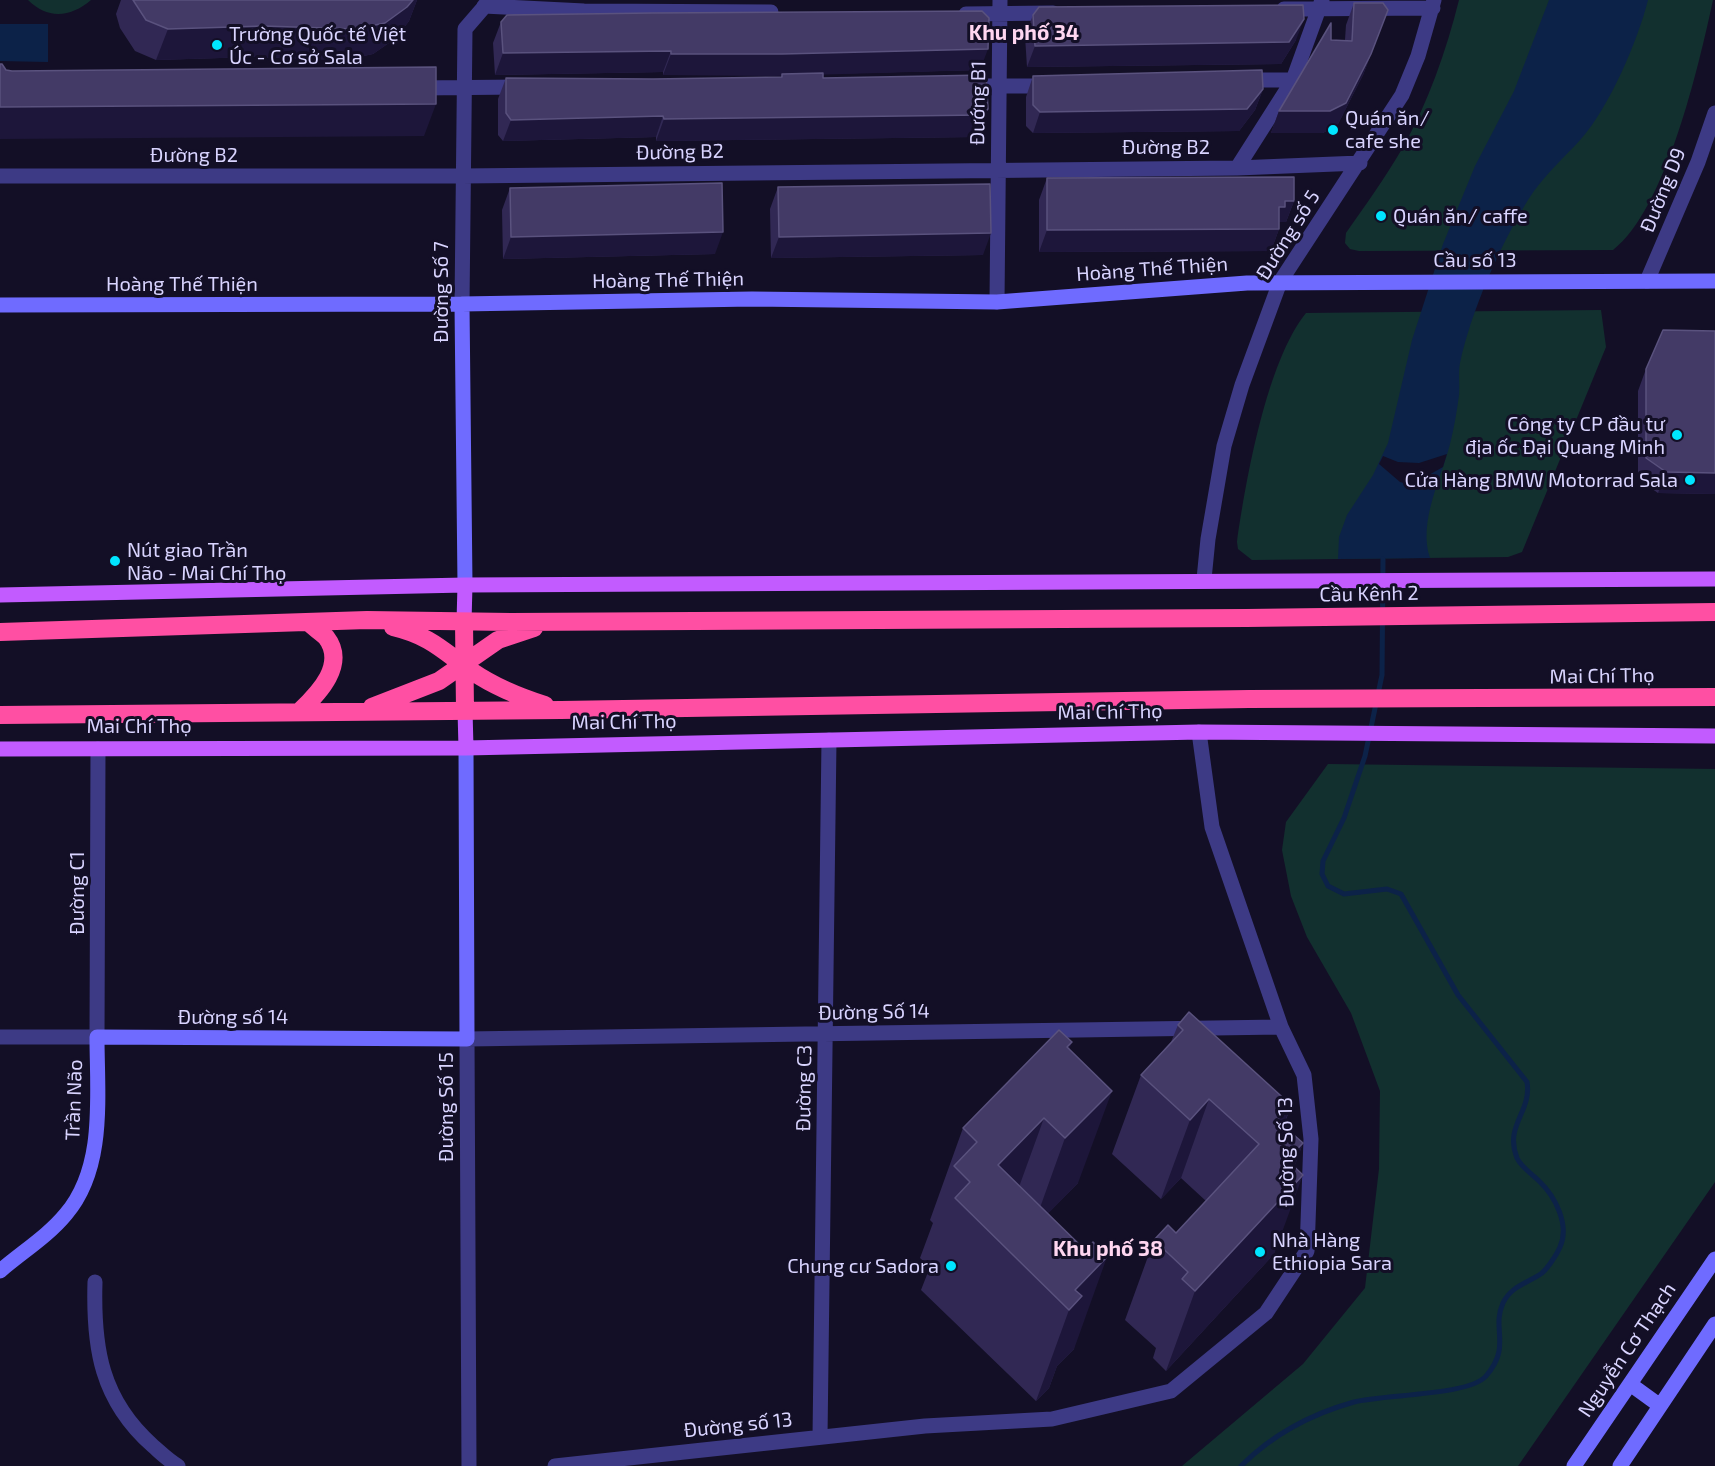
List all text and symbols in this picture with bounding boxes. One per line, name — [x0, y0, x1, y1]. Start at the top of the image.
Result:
district label: Khu phố 34 — [969, 20, 1079, 46]
place label: Trường Quốc tế Việt Úc - Cơ sở Sala — [229, 22, 406, 69]
marker: Trường Quốc tế Việt Úc - Cơ sở Sala — [210, 38, 224, 52]
street label: Đướng B1 — [965, 61, 991, 145]
place label: Quán ăn/ cafe she — [1345, 106, 1430, 153]
marker: Quán ăn/ cafe she — [1326, 123, 1340, 137]
street label: Đường B2 — [1122, 135, 1210, 159]
street label: Đường B2 — [636, 139, 724, 165]
street label: Đường B2 — [150, 143, 238, 167]
street label: Đường D9 — [1635, 144, 1691, 236]
street label: Đường số 5 — [1251, 186, 1325, 284]
place label: Quán ăn/ caffe — [1393, 204, 1528, 228]
marker: Quán ăn/ caffe — [1374, 209, 1388, 223]
street label: Đường Số 7 — [429, 241, 453, 343]
street label: Cầu số 13 — [1433, 248, 1517, 272]
street label: Hoàng Thế Thiện — [1075, 252, 1229, 286]
street label: Hoàng Thế Thiện — [592, 267, 744, 293]
street label: Hoàng Thế Thiện — [106, 272, 258, 296]
place label: Công ty CP đầu tư địa ốc Đại Quang Minh — [1465, 412, 1665, 459]
marker: Công ty CP đầu tư địa ốc Đại Quang Minh — [1670, 428, 1684, 442]
place label: Cửa Hàng BMW Motorrad Sala — [1404, 468, 1678, 492]
marker: Cửa Hàng BMW Motorrad Sala — [1683, 473, 1697, 487]
place label: Nút giao Trần Não - Mai Chí Thọ — [127, 538, 286, 585]
marker: Nút giao Trần Não - Mai Chí Thọ — [108, 554, 122, 568]
street label: Cầu Kênh 2 — [1319, 581, 1419, 607]
street label: Mai Chí Thọ — [1549, 663, 1655, 689]
street label: Mai Chí Thọ — [1057, 699, 1163, 725]
street label: Mai Chí Thọ — [571, 709, 677, 735]
street label: Mai Chí Thọ — [87, 714, 191, 738]
street label: Đường C1 — [65, 851, 89, 935]
street label: Đường Số 14 — [818, 999, 930, 1025]
street label: Đường số 14 — [178, 1005, 288, 1029]
street label: Đường C3 — [791, 1044, 817, 1132]
street label: Đường Số 15 — [434, 1052, 458, 1162]
street label: Trần Não — [61, 1059, 87, 1141]
street label: Đường Số 13 — [1273, 1097, 1299, 1207]
place label: Nhà Hàng Ethiopia Sara — [1272, 1228, 1392, 1275]
district label: Khu phố 38 — [1053, 1236, 1163, 1262]
marker: Nhà Hàng Ethiopia Sara — [1253, 1245, 1267, 1259]
place label: Chung cư Sadora — [787, 1254, 939, 1278]
marker: Chung cư Sadora — [944, 1259, 958, 1273]
street label: Nguyễn Cơ Thạch — [1573, 1278, 1681, 1422]
street label: Đường số 13 — [682, 1407, 794, 1443]

